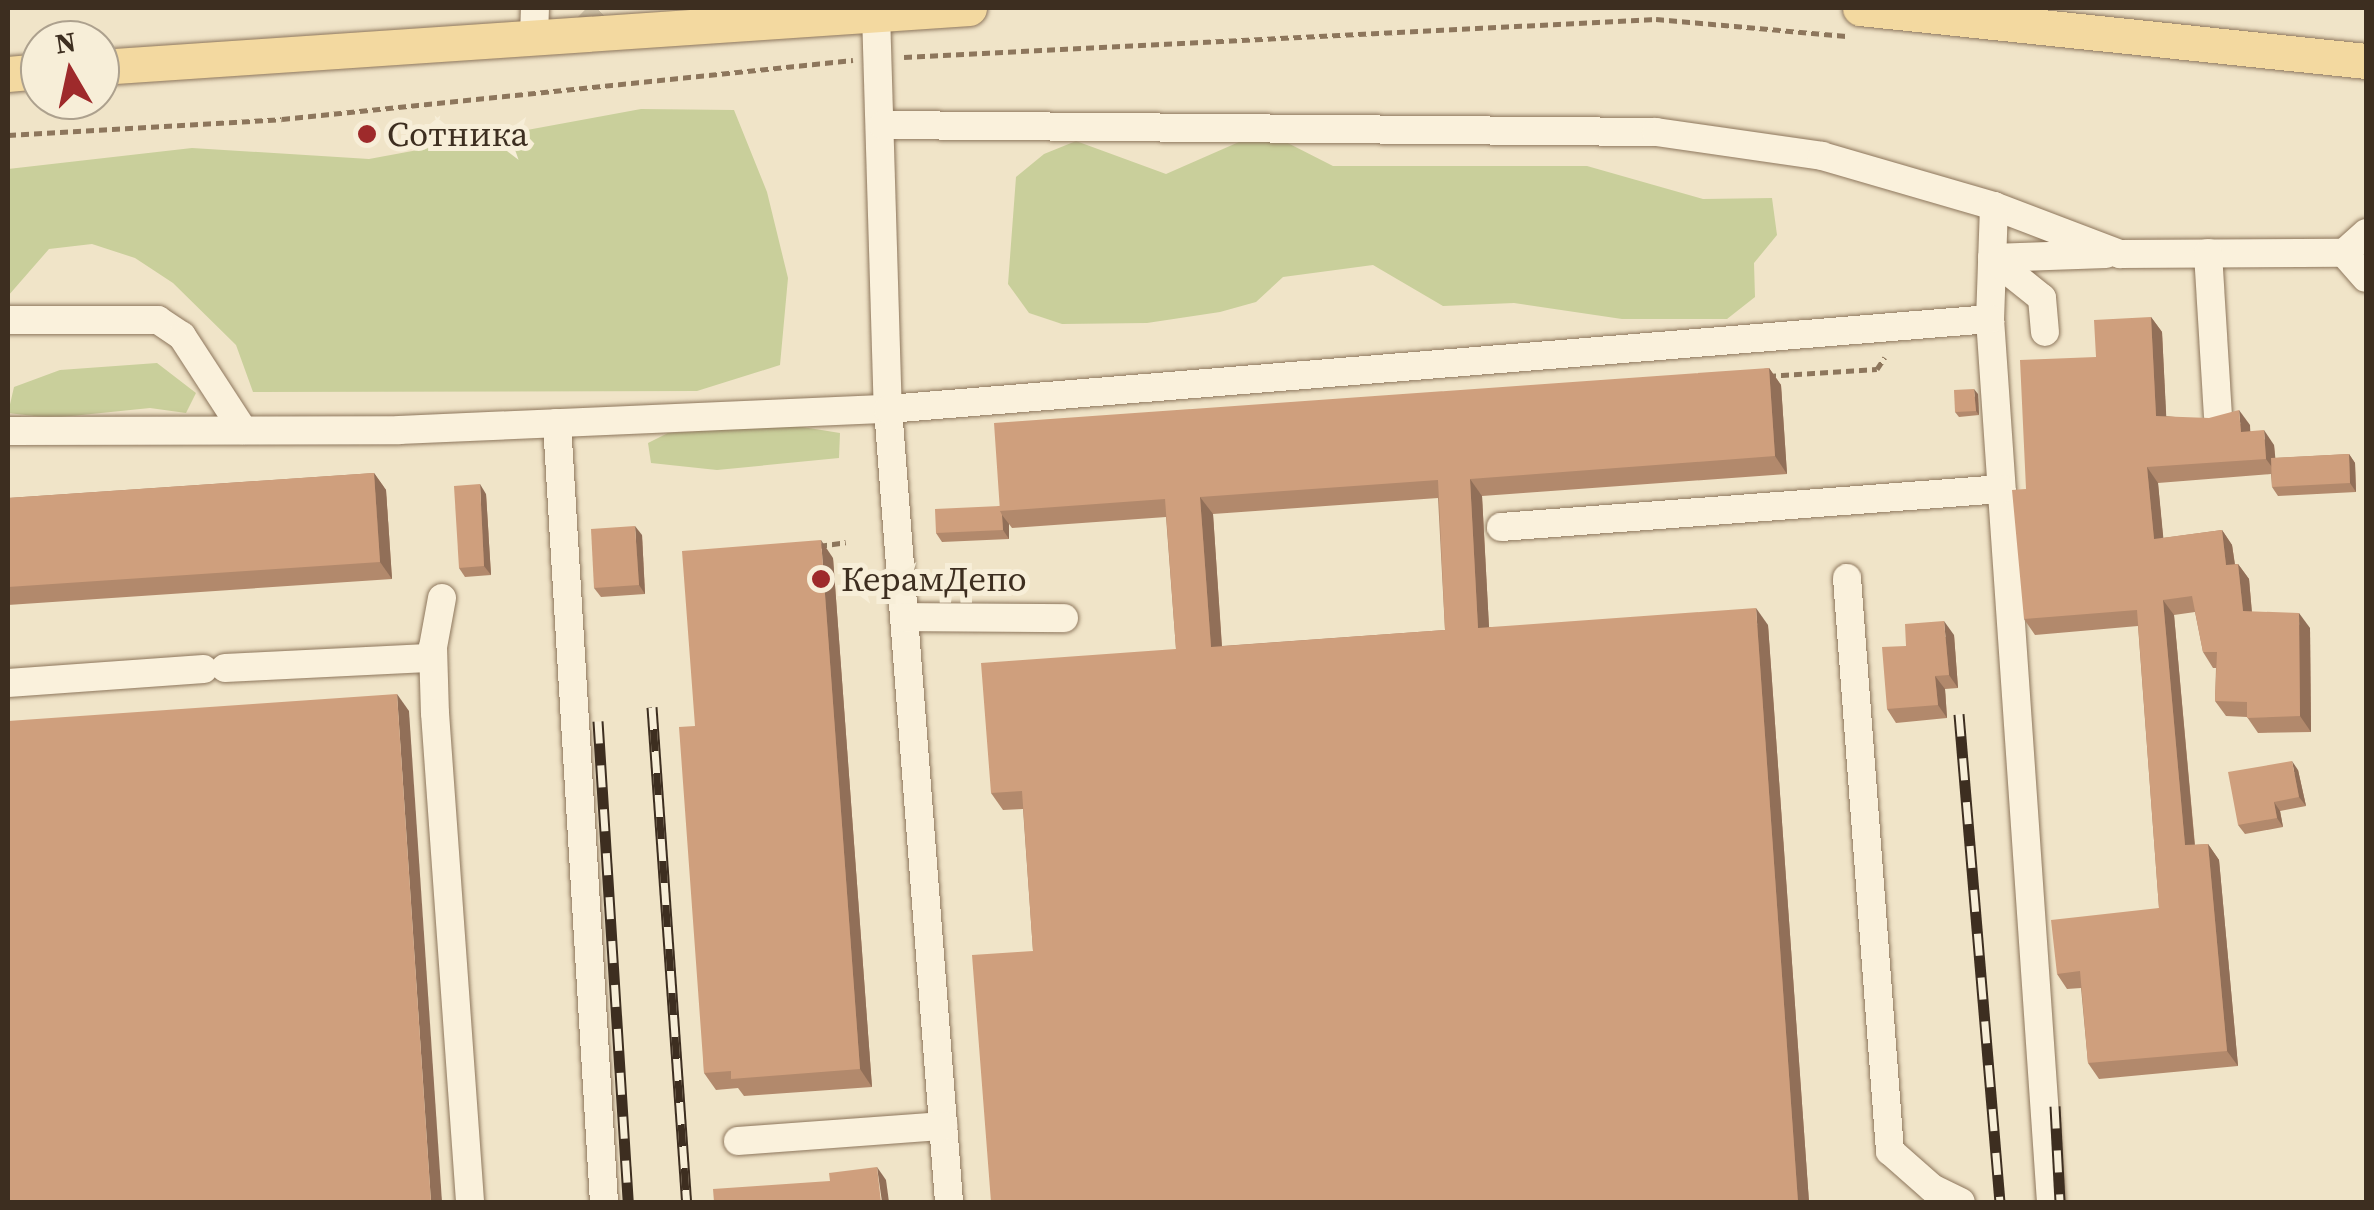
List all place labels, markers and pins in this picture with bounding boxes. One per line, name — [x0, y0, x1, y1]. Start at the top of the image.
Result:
place label: Сотника — [387, 113, 528, 155]
marker: Сотника — [356, 123, 378, 145]
place label: КерамДепо — [841, 558, 1027, 600]
marker: КерамДепо — [810, 568, 832, 590]

